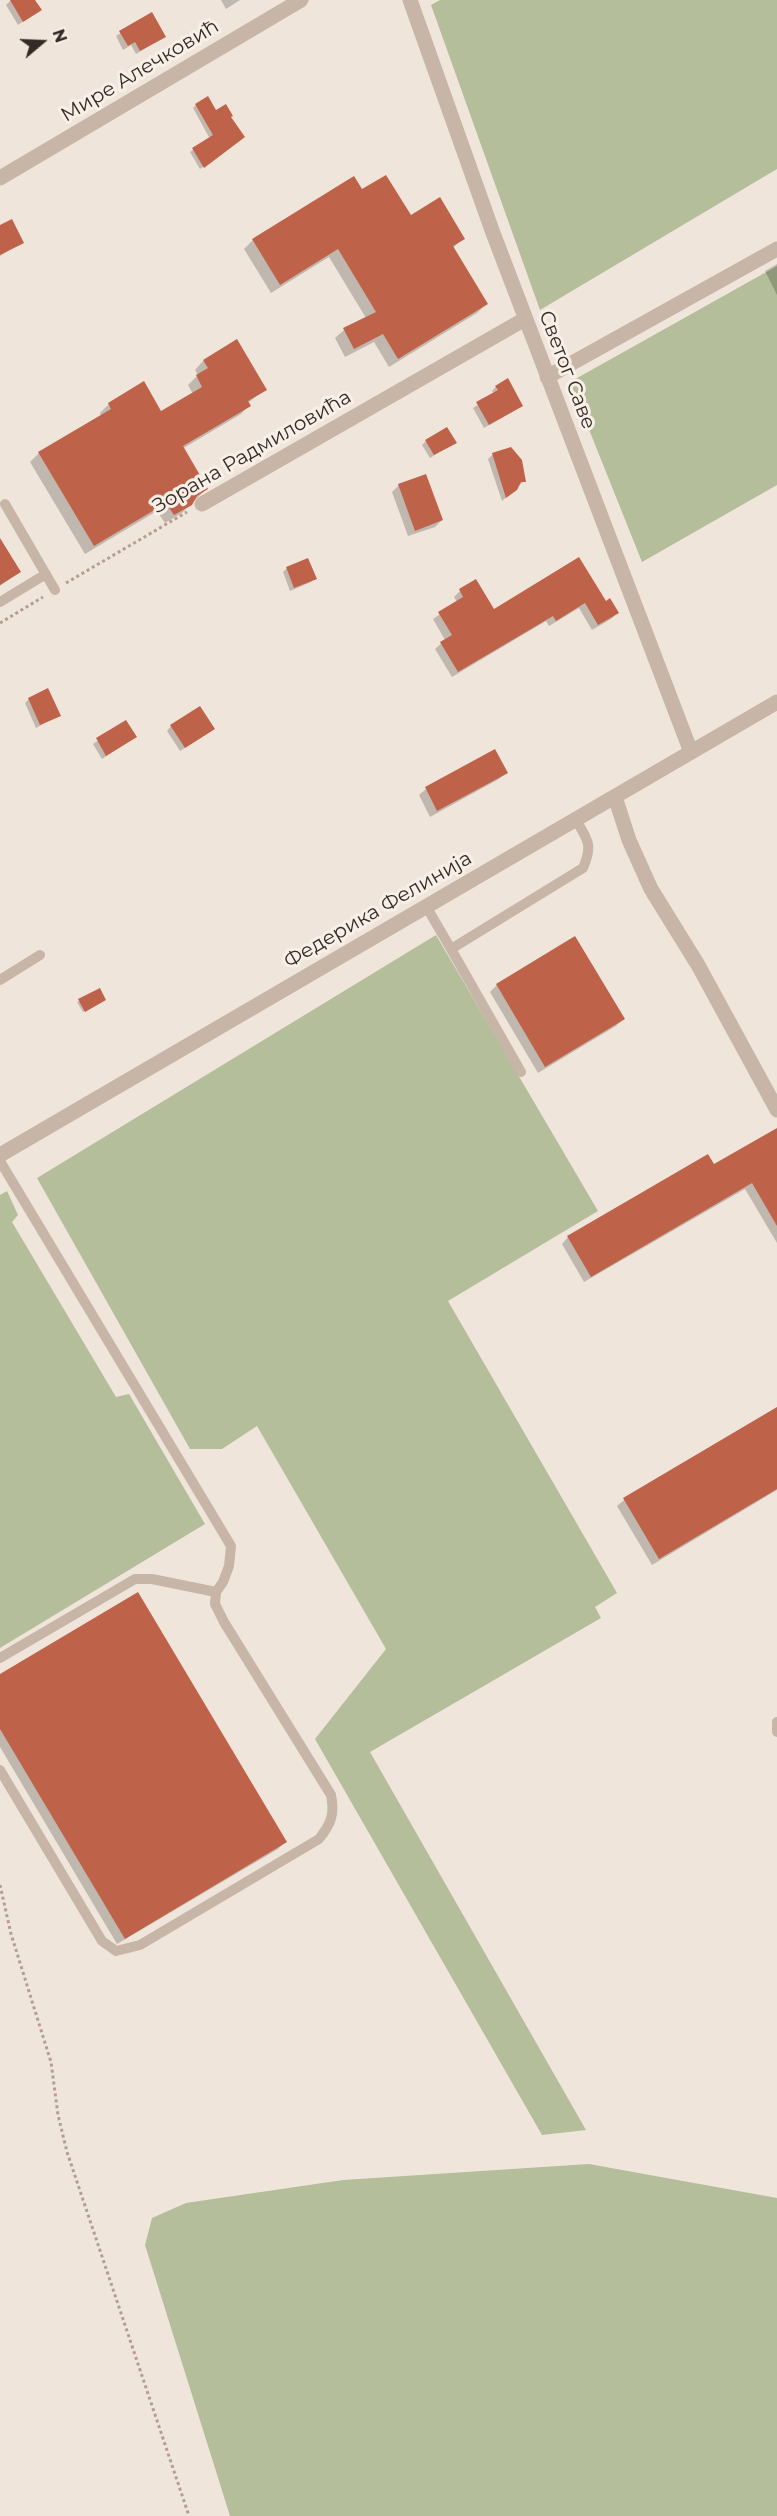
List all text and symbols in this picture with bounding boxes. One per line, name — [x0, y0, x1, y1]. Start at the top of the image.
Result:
north arrow — [12, 12, 72, 72]
street label: Мире Алечковић — [57, 14, 223, 128]
text: N — [48, 27, 71, 45]
street label: Светог Саве — [533, 307, 601, 433]
street label: Зорана Радмиловића — [148, 385, 356, 519]
street label: Федерика Фелинија — [280, 846, 476, 974]

